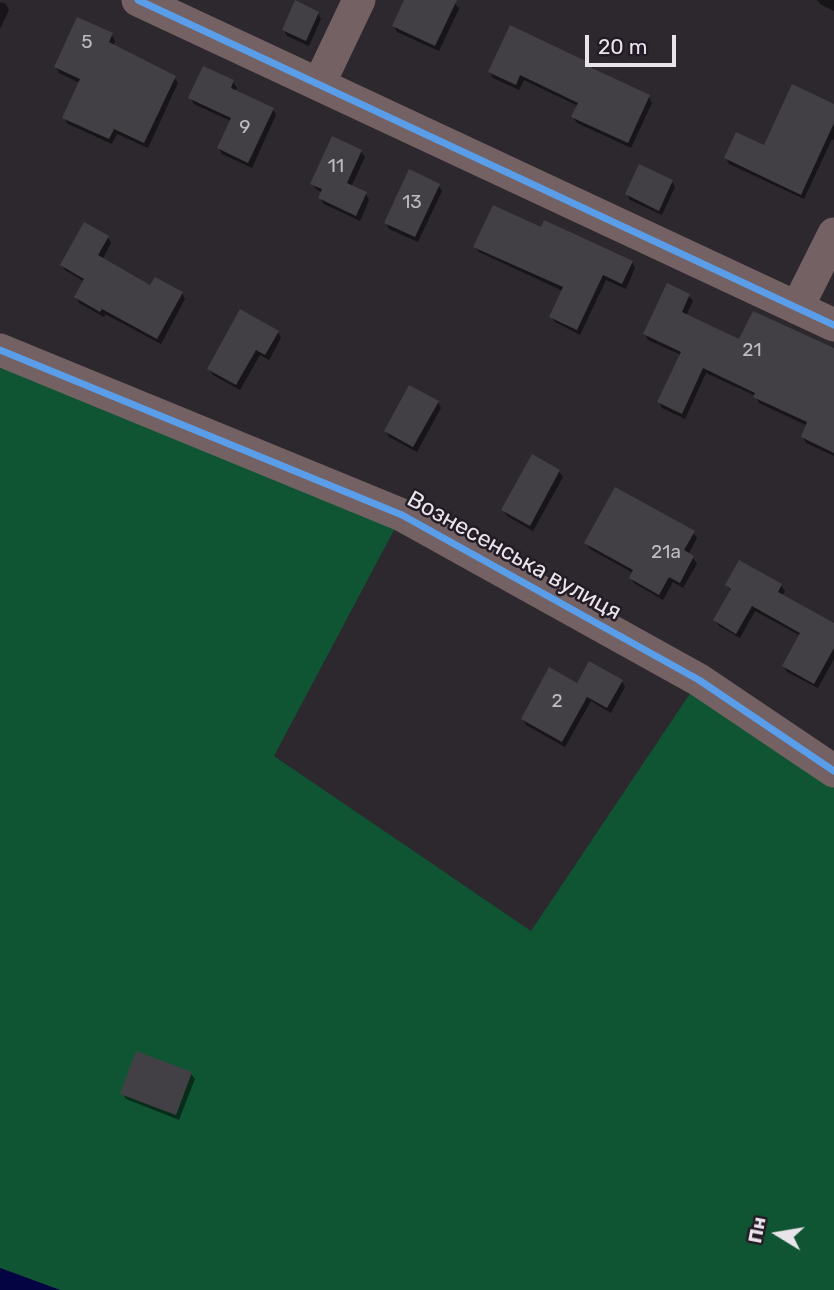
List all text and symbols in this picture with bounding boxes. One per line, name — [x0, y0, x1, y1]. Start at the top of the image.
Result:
scale bar — [589, 21, 680, 65]
house number: 5 — [81, 32, 93, 54]
text: 20 m — [598, 34, 647, 59]
house number: 9 — [239, 117, 251, 139]
house number: 11 — [328, 156, 344, 178]
house number: 13 — [402, 192, 422, 214]
house number: 21 — [742, 340, 762, 362]
street label: Вознесенська вулиця — [402, 486, 626, 626]
house number: 21а — [651, 542, 681, 564]
house number: 2 — [551, 691, 563, 713]
north arrow — [743, 1199, 813, 1269]
text: Пн — [743, 1215, 771, 1245]

